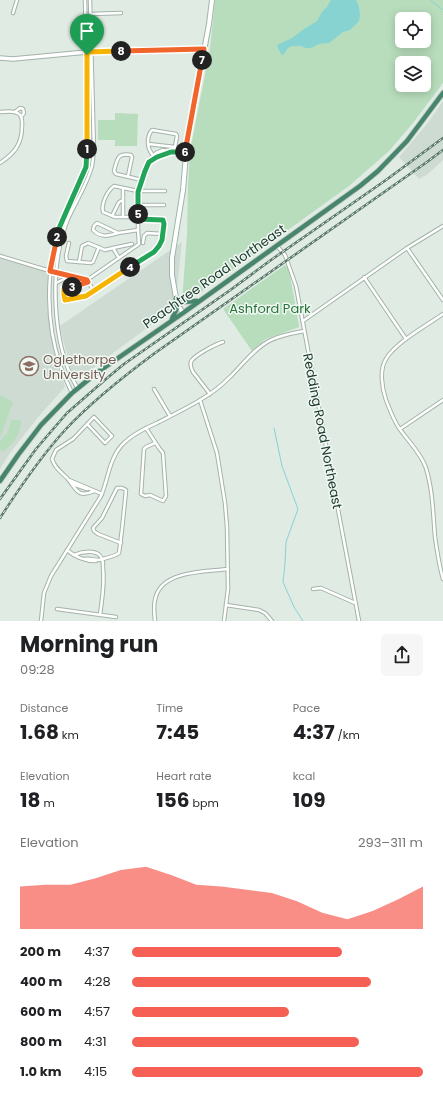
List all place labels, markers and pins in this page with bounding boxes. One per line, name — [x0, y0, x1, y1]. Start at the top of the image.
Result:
pin — [70, 14, 104, 55]
pin: 8 — [111, 41, 131, 61]
pin: 7 — [192, 50, 212, 70]
pin: 1 — [77, 139, 97, 159]
pin: 6 — [175, 142, 195, 162]
pin: 5 — [128, 204, 148, 224]
pin: 2 — [47, 227, 67, 247]
pin: 4 — [120, 257, 140, 277]
pin: 3 — [62, 277, 82, 297]
place label: Oglethorpe University — [43, 350, 116, 384]
school or university icon: Oglethorpe University — [18, 355, 40, 377]

